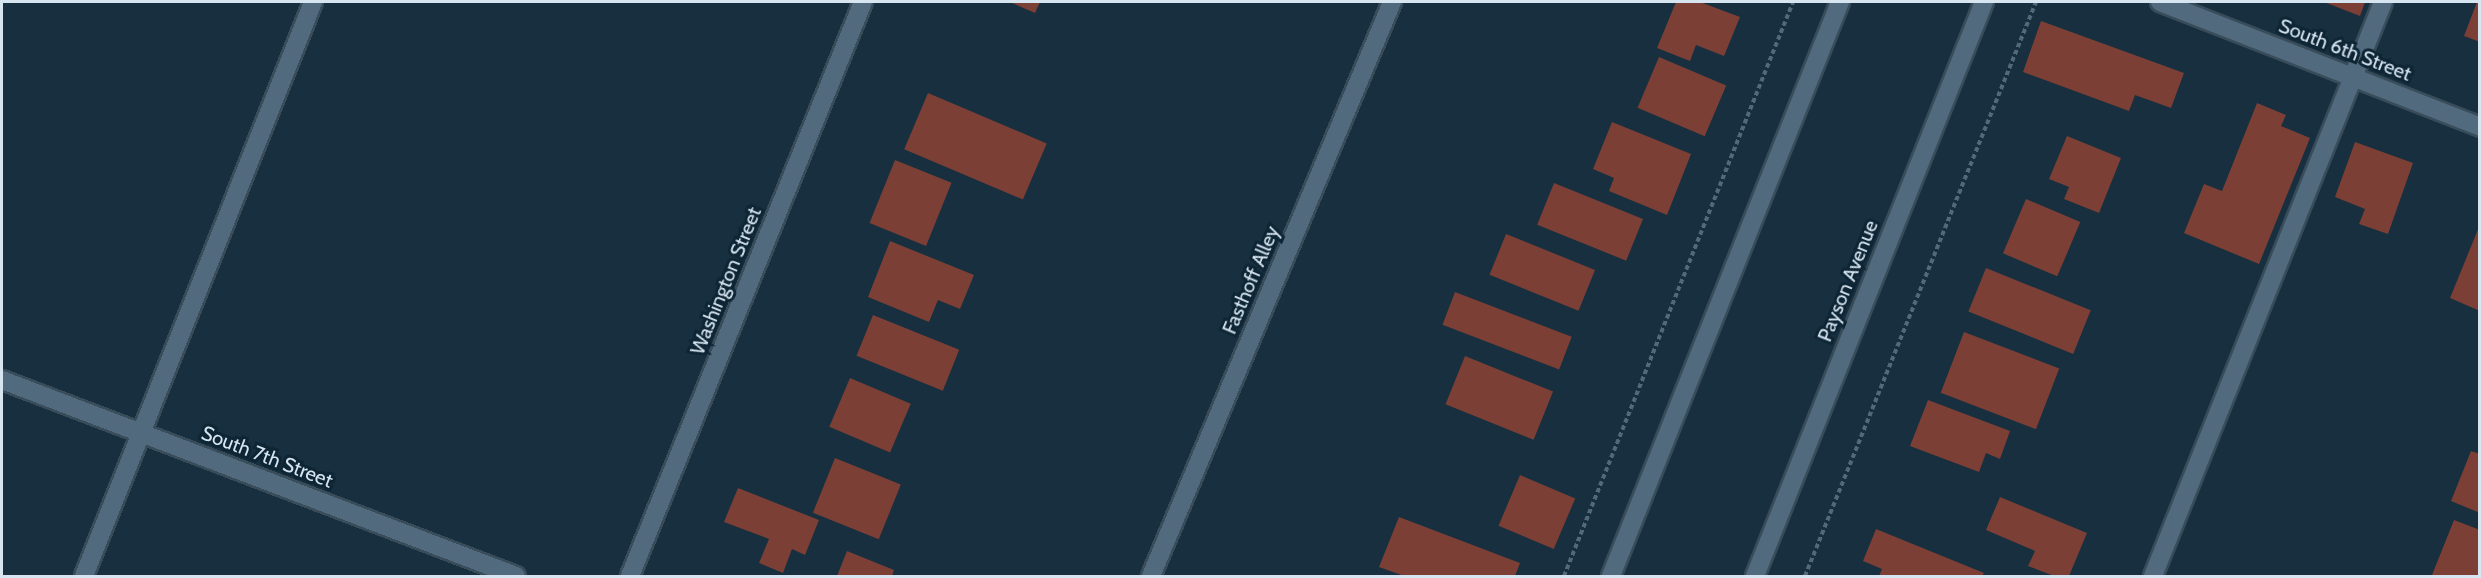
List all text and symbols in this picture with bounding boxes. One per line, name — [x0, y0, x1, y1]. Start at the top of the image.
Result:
street label: South 6th Street — [2275, 14, 2415, 86]
street label: Washington Street — [685, 204, 767, 358]
street label: Payson Avenue — [1813, 217, 1883, 345]
street label: Fasthoff Alley — [1217, 222, 1285, 338]
street label: South 7th Street — [198, 421, 336, 493]

